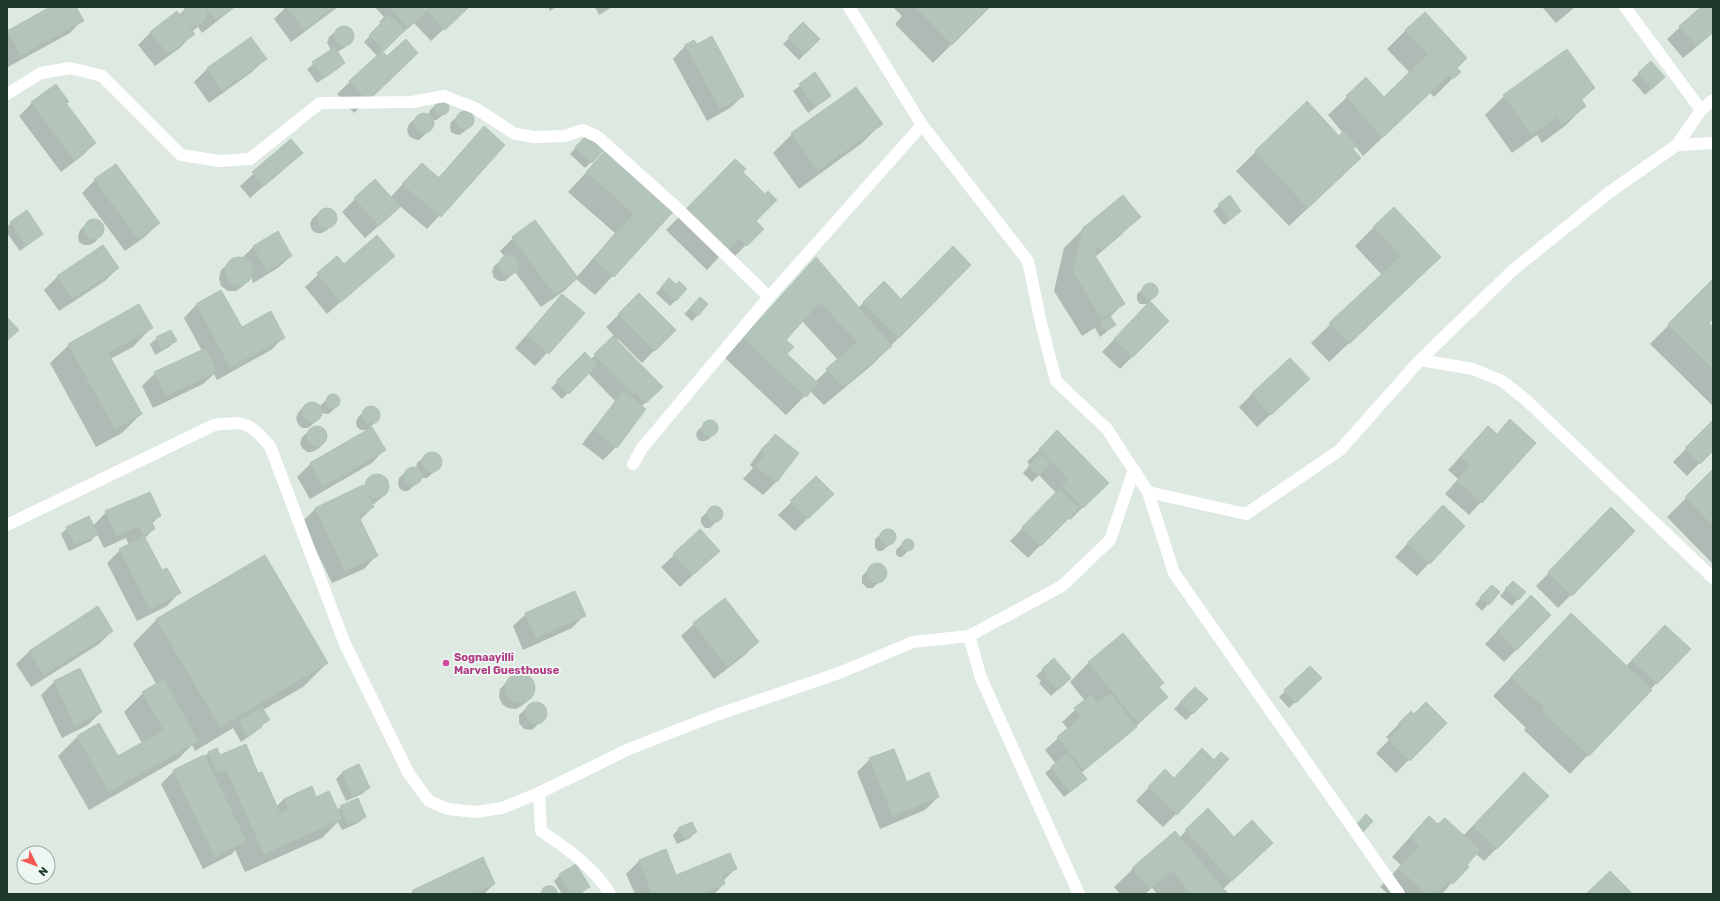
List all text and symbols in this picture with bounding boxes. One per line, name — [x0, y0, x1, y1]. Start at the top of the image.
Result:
place label: Sognaayilli Marvel Guesthouse — [454, 651, 560, 677]
marker: Sognaayilli Marvel Guesthouse — [441, 658, 451, 668]
north arrow — [16, 845, 56, 885]
text: N — [36, 864, 51, 879]

